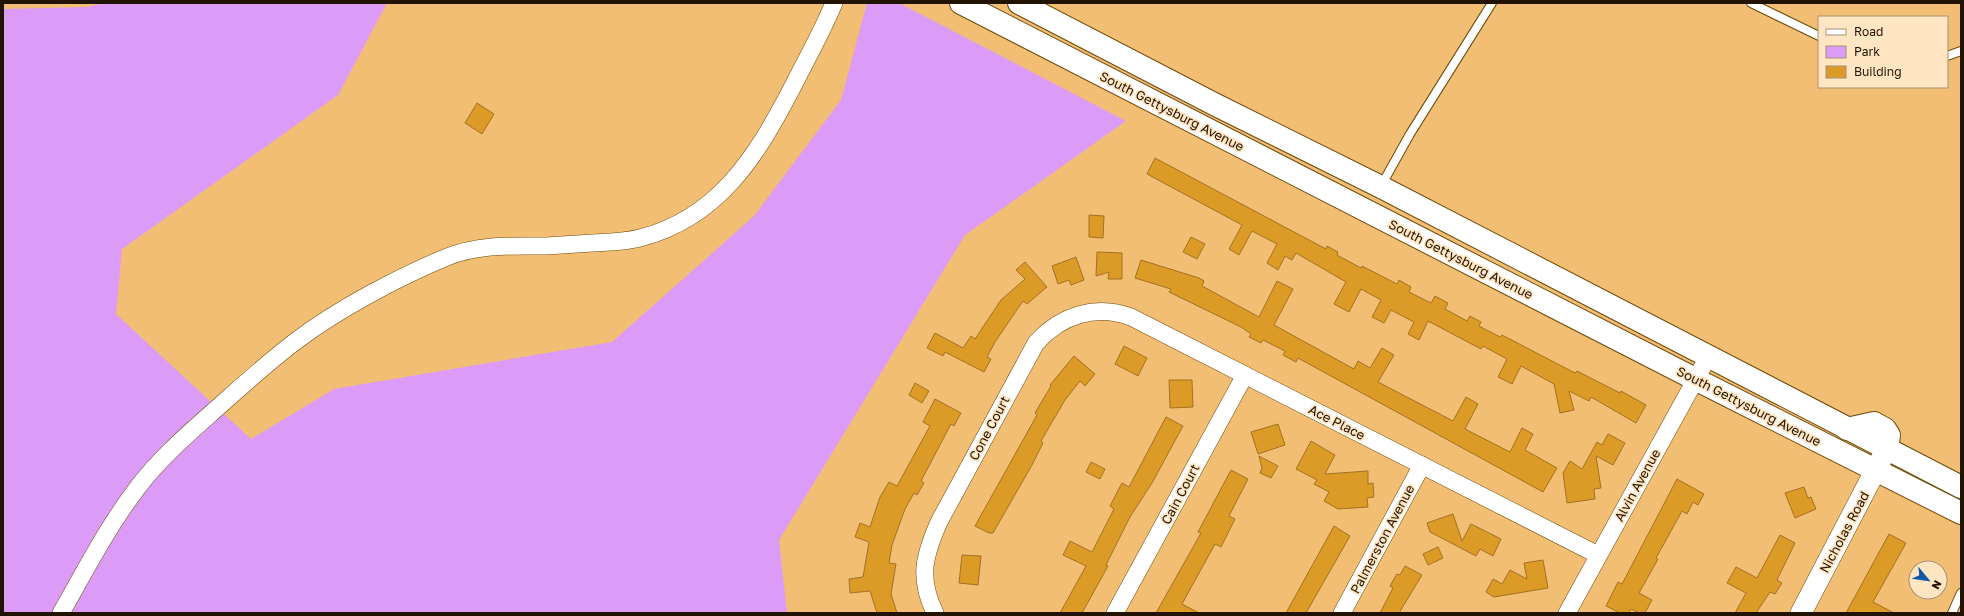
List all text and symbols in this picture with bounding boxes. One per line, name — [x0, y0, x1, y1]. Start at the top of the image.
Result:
legend — [1818, 16, 1948, 88]
text: Road — [1854, 24, 1883, 39]
text: Park — [1854, 44, 1880, 59]
text: Building — [1854, 64, 1902, 79]
street label: South Gettysburg Avenue — [1097, 68, 1247, 154]
street label: South Gettysburg Avenue — [1386, 216, 1536, 302]
street label: South Gettysburg Avenue — [1674, 363, 1824, 449]
street label: Cone Court — [965, 393, 1013, 463]
street label: Ace Place — [1306, 401, 1368, 443]
street label: Alvin Avenue — [1611, 446, 1663, 524]
street label: Cain Court — [1157, 461, 1203, 527]
street label: Palmerston Avenue — [1347, 482, 1417, 596]
street label: Nicholas Road — [1816, 489, 1872, 575]
north arrow — [1908, 560, 1948, 600]
text: N — [1929, 578, 1945, 592]

